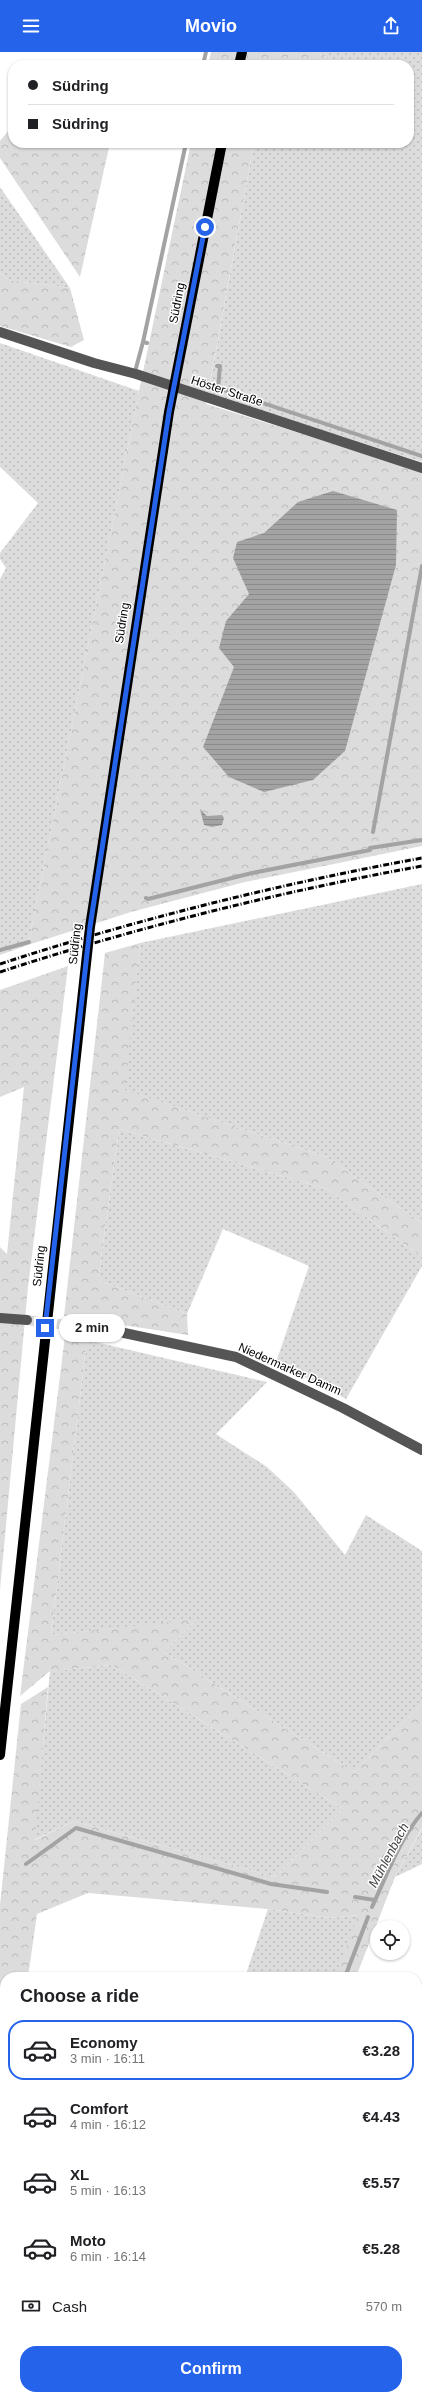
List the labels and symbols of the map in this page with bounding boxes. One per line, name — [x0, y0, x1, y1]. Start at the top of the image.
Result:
route start — [196, 218, 214, 236]
street label: Südring — [166, 281, 188, 325]
street label: Höster Straße — [189, 373, 265, 409]
street label: Südring — [112, 601, 132, 645]
street label: Südring — [66, 923, 84, 965]
street label: Südring — [30, 1245, 48, 1287]
callout: 2 min — [59, 1314, 125, 1342]
route end — [36, 1319, 54, 1337]
street label: Niedermarker Damm — [236, 1340, 344, 1398]
water label: Mühlenbach — [365, 1820, 412, 1890]

